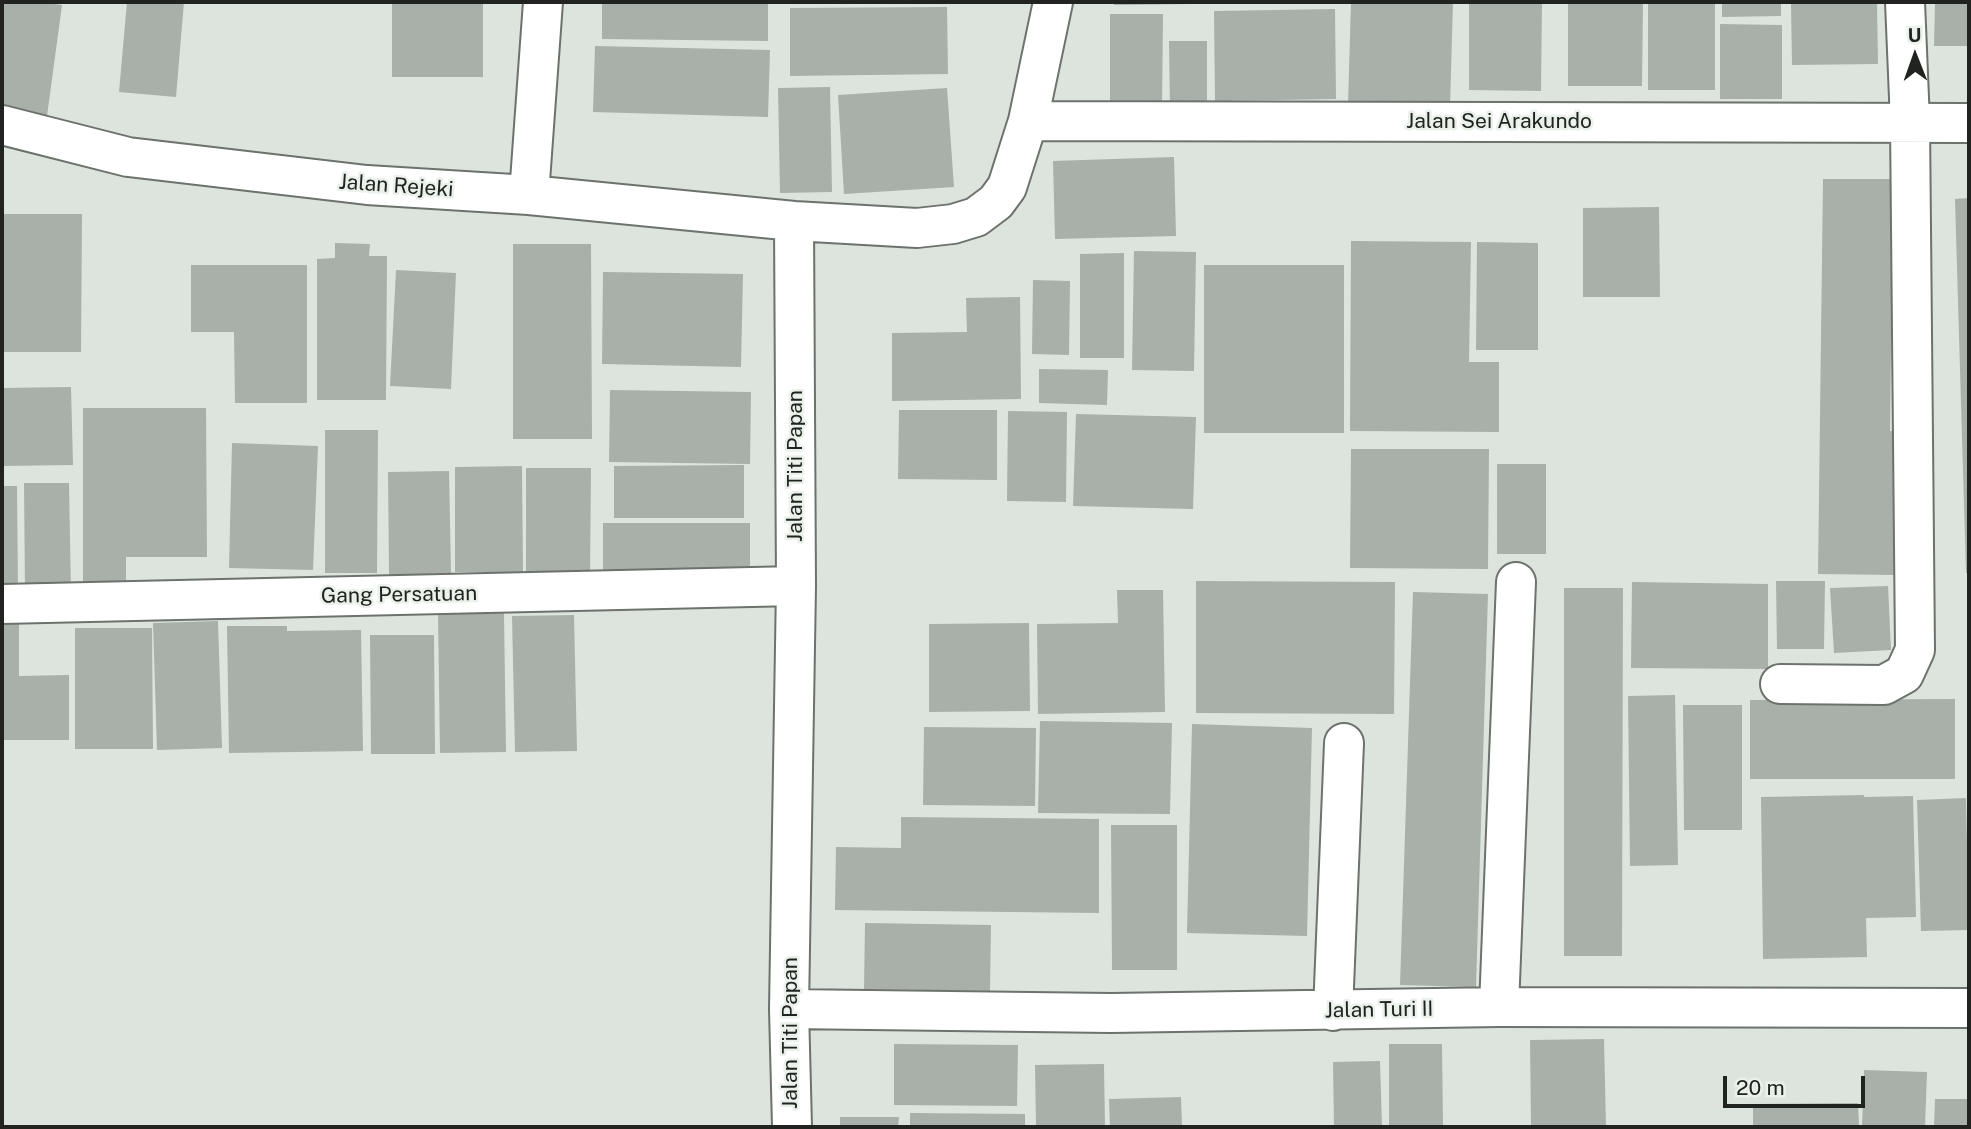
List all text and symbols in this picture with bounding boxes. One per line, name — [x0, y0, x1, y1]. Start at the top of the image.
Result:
north arrow — [1880, 21, 1950, 91]
text: U — [1908, 24, 1922, 46]
street label: Jalan Sei Arakundo — [1406, 109, 1592, 135]
street label: Jalan Rejeki — [338, 169, 454, 203]
street label: Jalan Titi Papan — [783, 390, 809, 542]
street label: Gang Persatuan — [321, 581, 477, 609]
street label: Jalan Titi Papan — [778, 957, 804, 1109]
street label: Jalan Turi II — [1324, 996, 1434, 1024]
scale bar — [1726, 1062, 1868, 1106]
text: 20 m — [1736, 1075, 1785, 1100]

